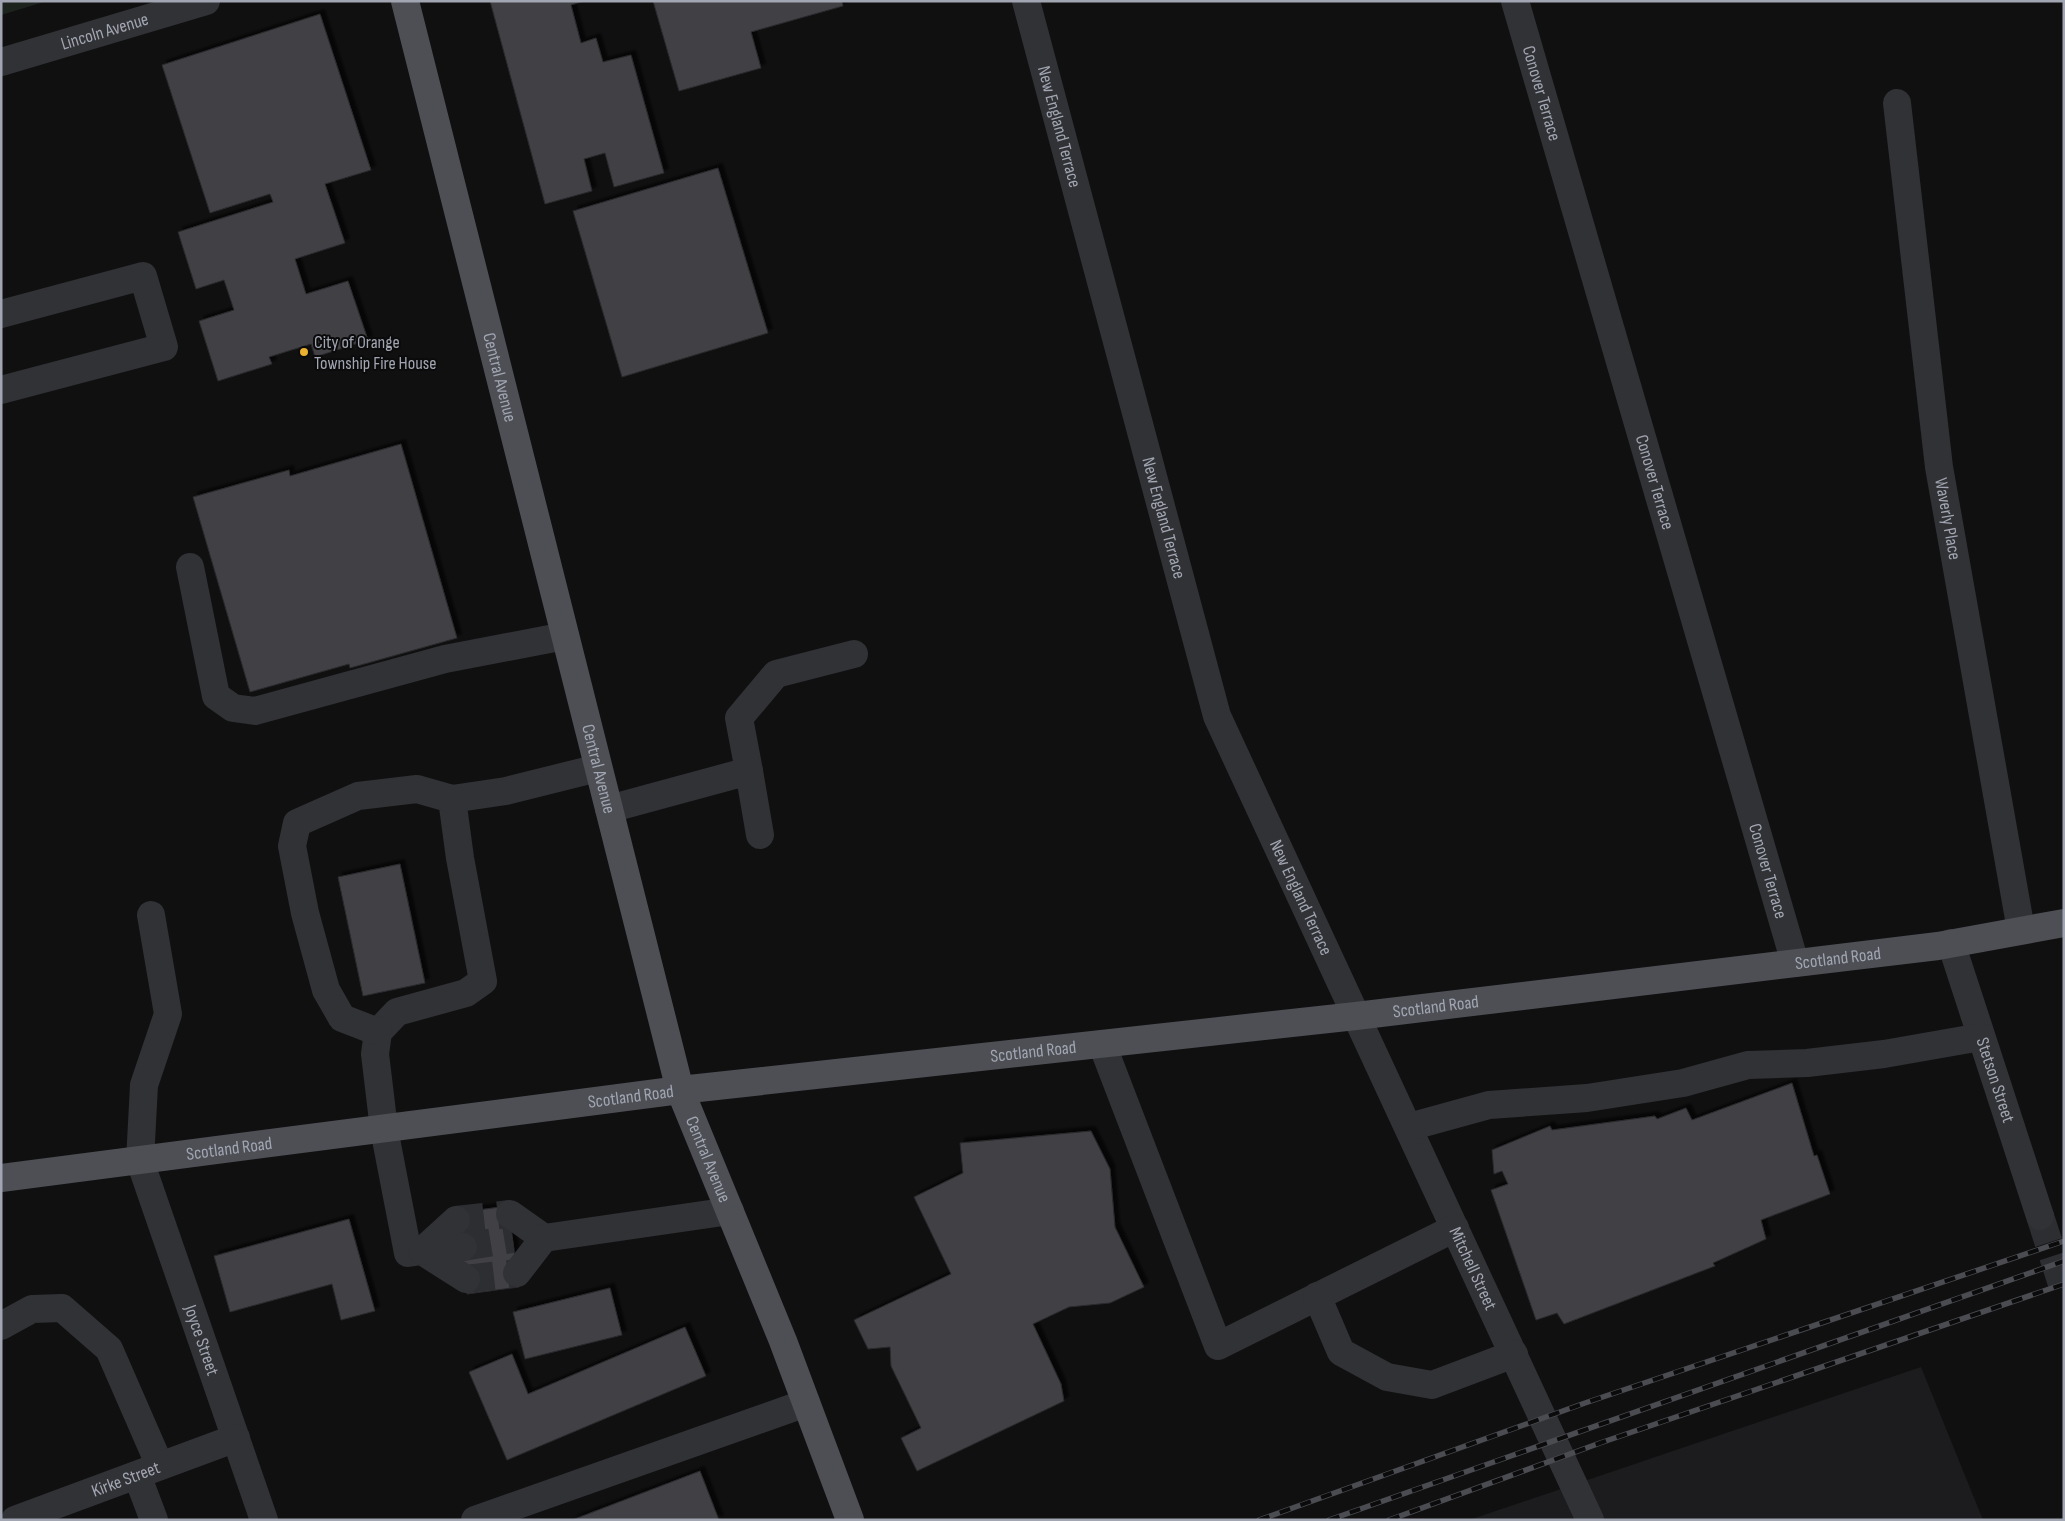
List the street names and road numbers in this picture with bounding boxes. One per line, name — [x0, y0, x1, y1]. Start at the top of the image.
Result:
street label: Lincoln Avenue — [58, 8, 151, 54]
street label: Conover Terrace — [1518, 43, 1566, 143]
street label: New England Terrace — [1033, 64, 1086, 190]
street label: Central Avenue — [479, 330, 521, 424]
street label: Conover Terrace — [1631, 432, 1679, 532]
street label: New England Terrace — [1138, 455, 1190, 581]
street label: Waverly Place — [1931, 476, 1966, 561]
street label: Central Avenue — [578, 722, 620, 816]
street label: Conover Terrace — [1744, 821, 1792, 921]
street label: New England Terrace — [1265, 836, 1337, 958]
street label: Scotland Road — [1794, 942, 1882, 974]
street label: Scotland Road — [1392, 991, 1480, 1022]
street label: Stetson Street — [1972, 1035, 2019, 1126]
street label: Scotland Road — [989, 1036, 1077, 1066]
street label: Scotland Road — [587, 1080, 675, 1112]
street label: Central Avenue — [681, 1113, 735, 1205]
street label: Scotland Road — [185, 1132, 273, 1164]
street label: Mitchell Street — [1445, 1223, 1502, 1314]
street label: Joyce Street — [180, 1301, 224, 1379]
street label: Kirke Street — [88, 1456, 163, 1501]

